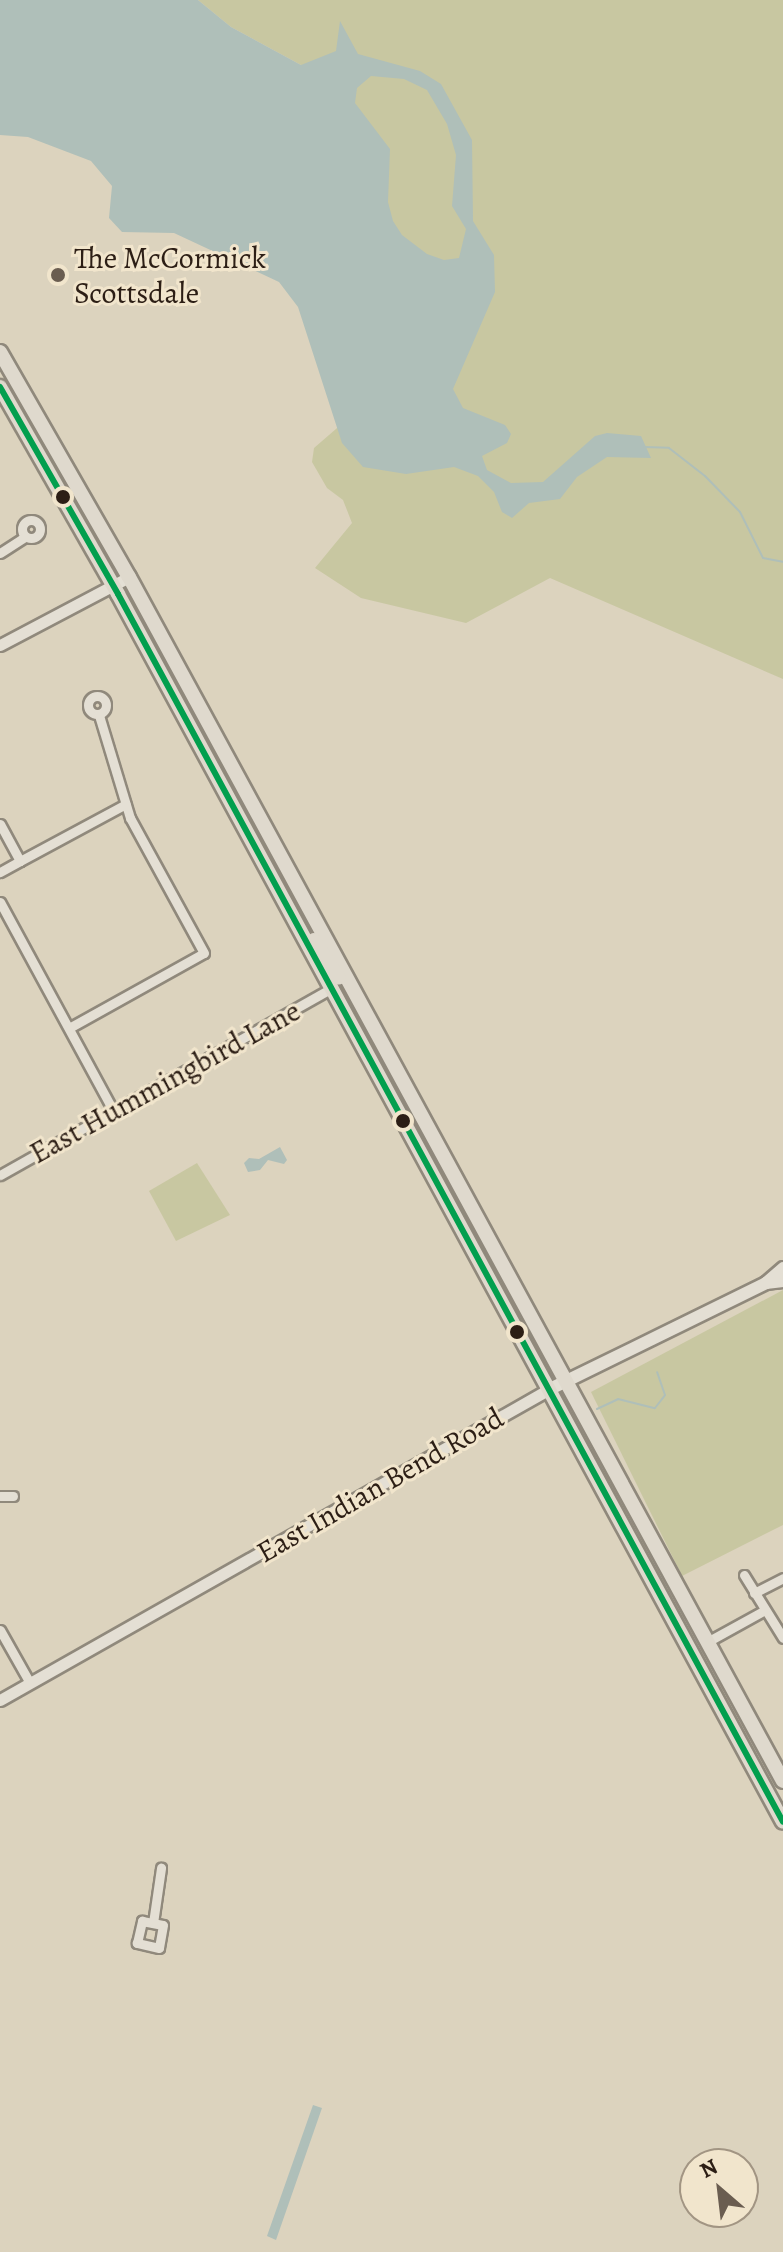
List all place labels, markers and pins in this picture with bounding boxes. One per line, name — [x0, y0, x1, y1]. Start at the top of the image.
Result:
place label: The McCormick Scottsdale — [74, 240, 266, 310]
marker: The McCormick Scottsdale — [49, 266, 67, 284]
unlabelled marker — [55, 489, 71, 505]
unlabelled marker — [395, 1113, 411, 1129]
unlabelled marker — [509, 1324, 525, 1340]

